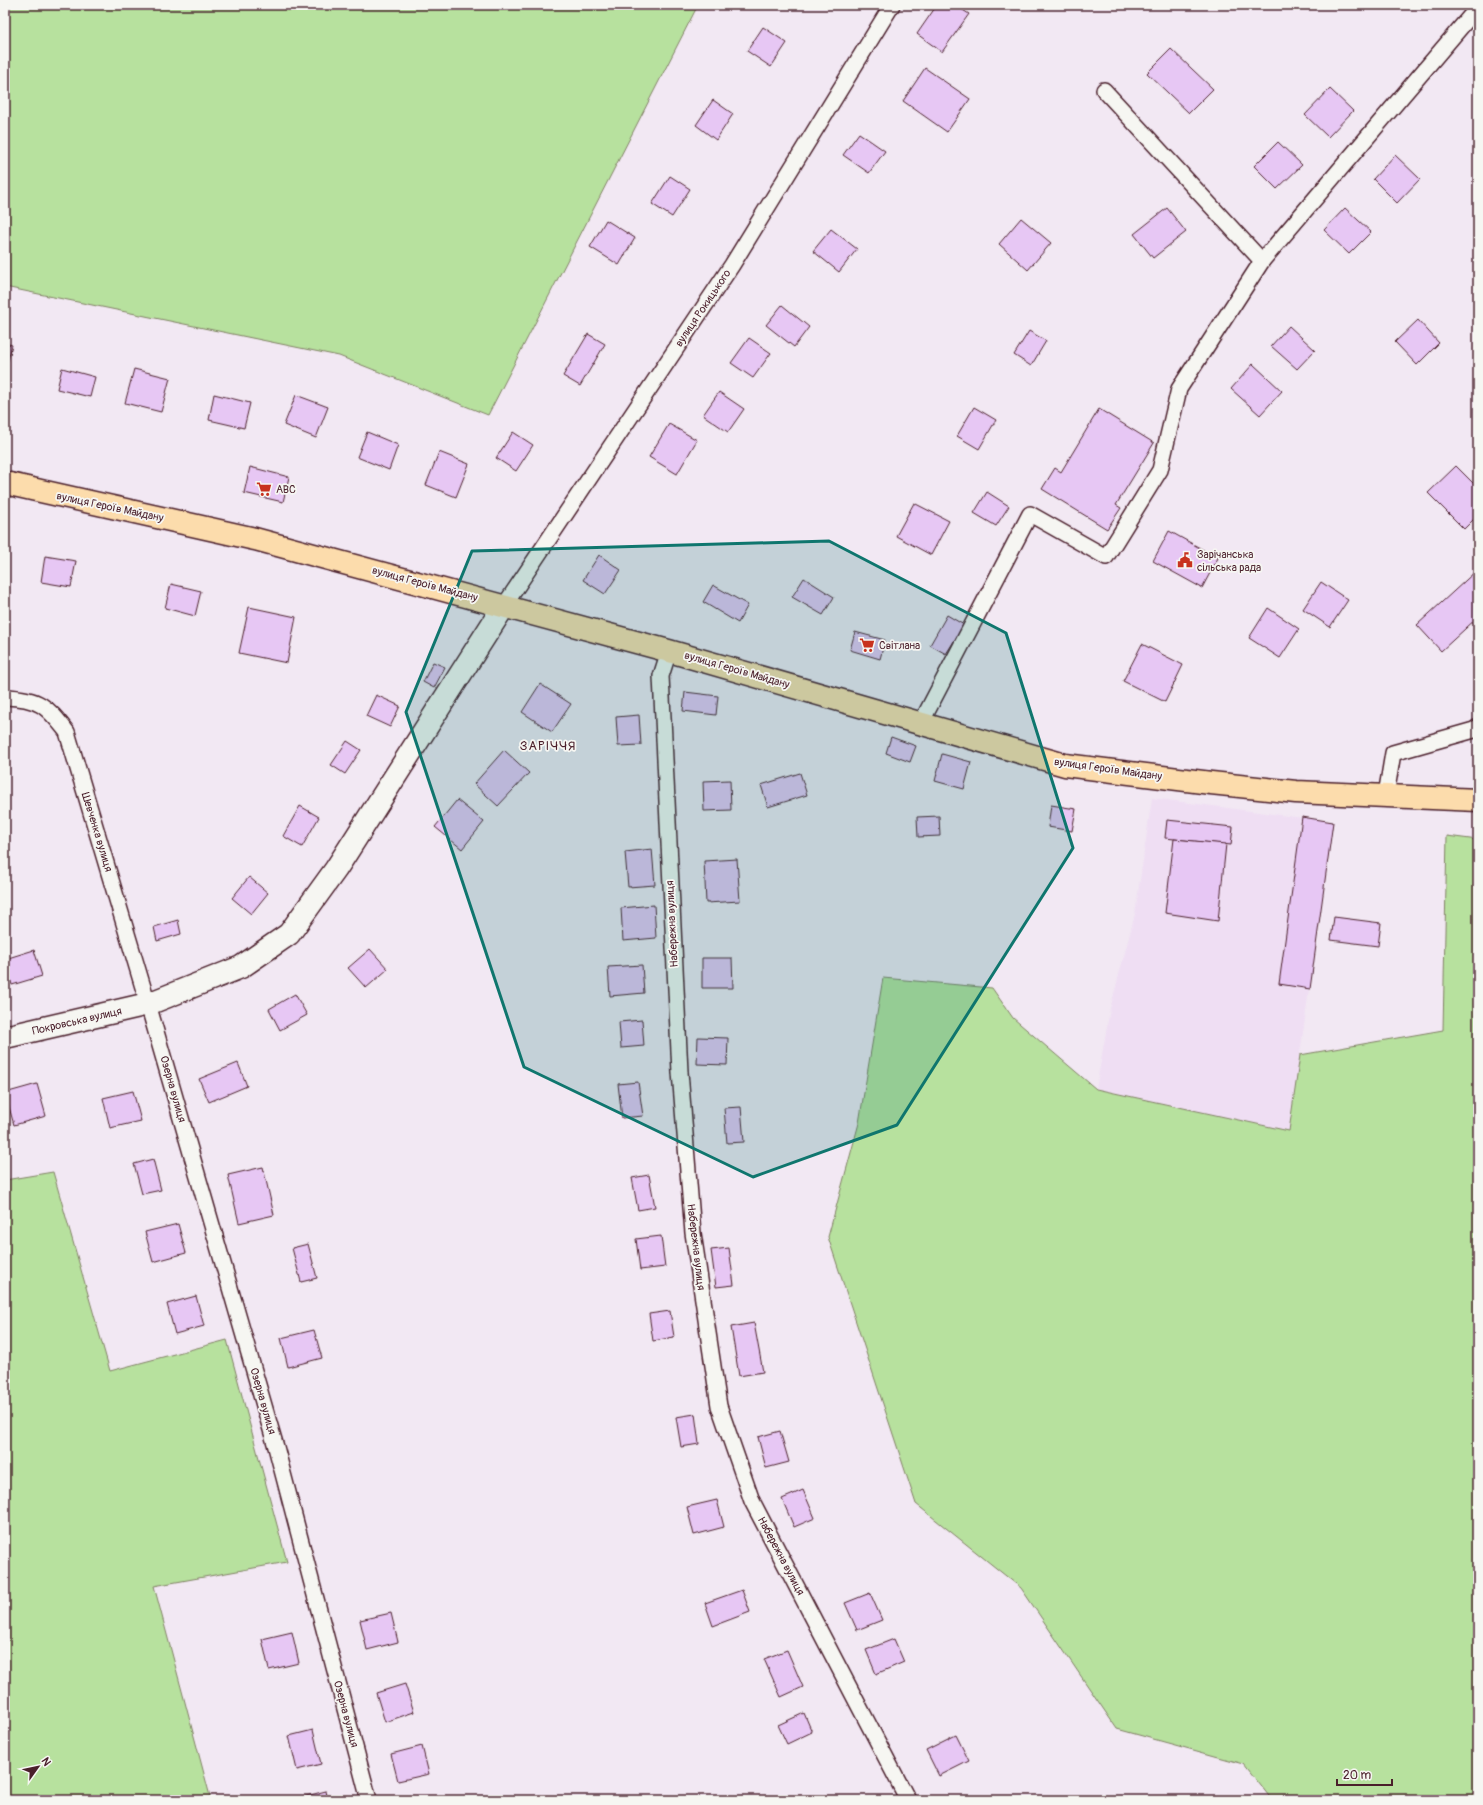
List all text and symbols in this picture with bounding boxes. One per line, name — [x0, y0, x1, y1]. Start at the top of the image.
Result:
street label: вулиця Рокицького — [672, 267, 734, 349]
supermarket icon: ABC — [255, 480, 273, 498]
place label: ABC — [276, 483, 296, 496]
street label: вулиця Героїв Майдану — [55, 489, 165, 525]
place label: Зарічанська сільська рада — [1197, 548, 1261, 574]
public building icon: Зарічанська сільська рада — [1176, 551, 1194, 569]
street label: вулиця Героїв Майдану — [371, 564, 480, 604]
supermarket icon: Світлана — [858, 636, 876, 654]
place label: Світлана — [879, 639, 920, 652]
street label: вулиця Героїв Майдану — [683, 649, 791, 691]
district label: ЗАРІЧЧЯ — [520, 738, 576, 754]
street label: вулиця Героїв Майдану — [1053, 755, 1163, 783]
street label: Шевченка вулиця — [79, 791, 115, 873]
street label: Набережна вулиця — [663, 880, 681, 968]
street label: Покровська вулиця — [31, 1004, 123, 1038]
street label: Озерна вулиця — [157, 1054, 189, 1124]
street label: Набережна вулиця — [684, 1203, 708, 1291]
street label: Озерна вулиця — [247, 1366, 279, 1436]
street label: Набережна вулиця — [755, 1515, 807, 1597]
street label: Озерна вулиця — [331, 1679, 361, 1749]
north arrow — [18, 1747, 58, 1787]
text: N — [38, 1755, 54, 1769]
scale bar — [1337, 1761, 1392, 1787]
text: 20 m — [1343, 1768, 1372, 1783]

